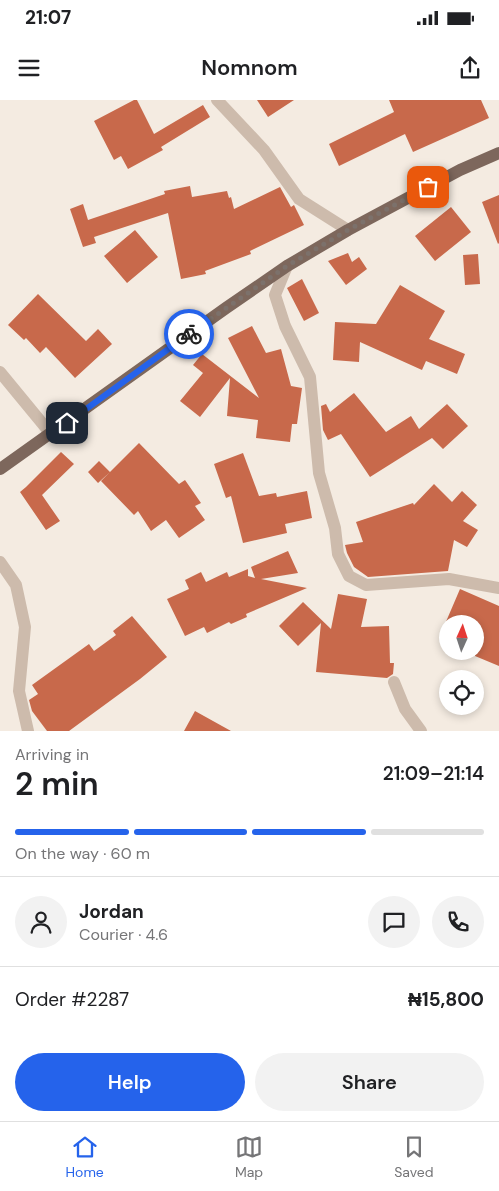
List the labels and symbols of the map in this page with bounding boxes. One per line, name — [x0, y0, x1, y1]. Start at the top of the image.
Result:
pin — [407, 166, 449, 208]
courier — [164, 309, 214, 359]
pin — [46, 402, 88, 444]
north arrow — [439, 615, 484, 660]

